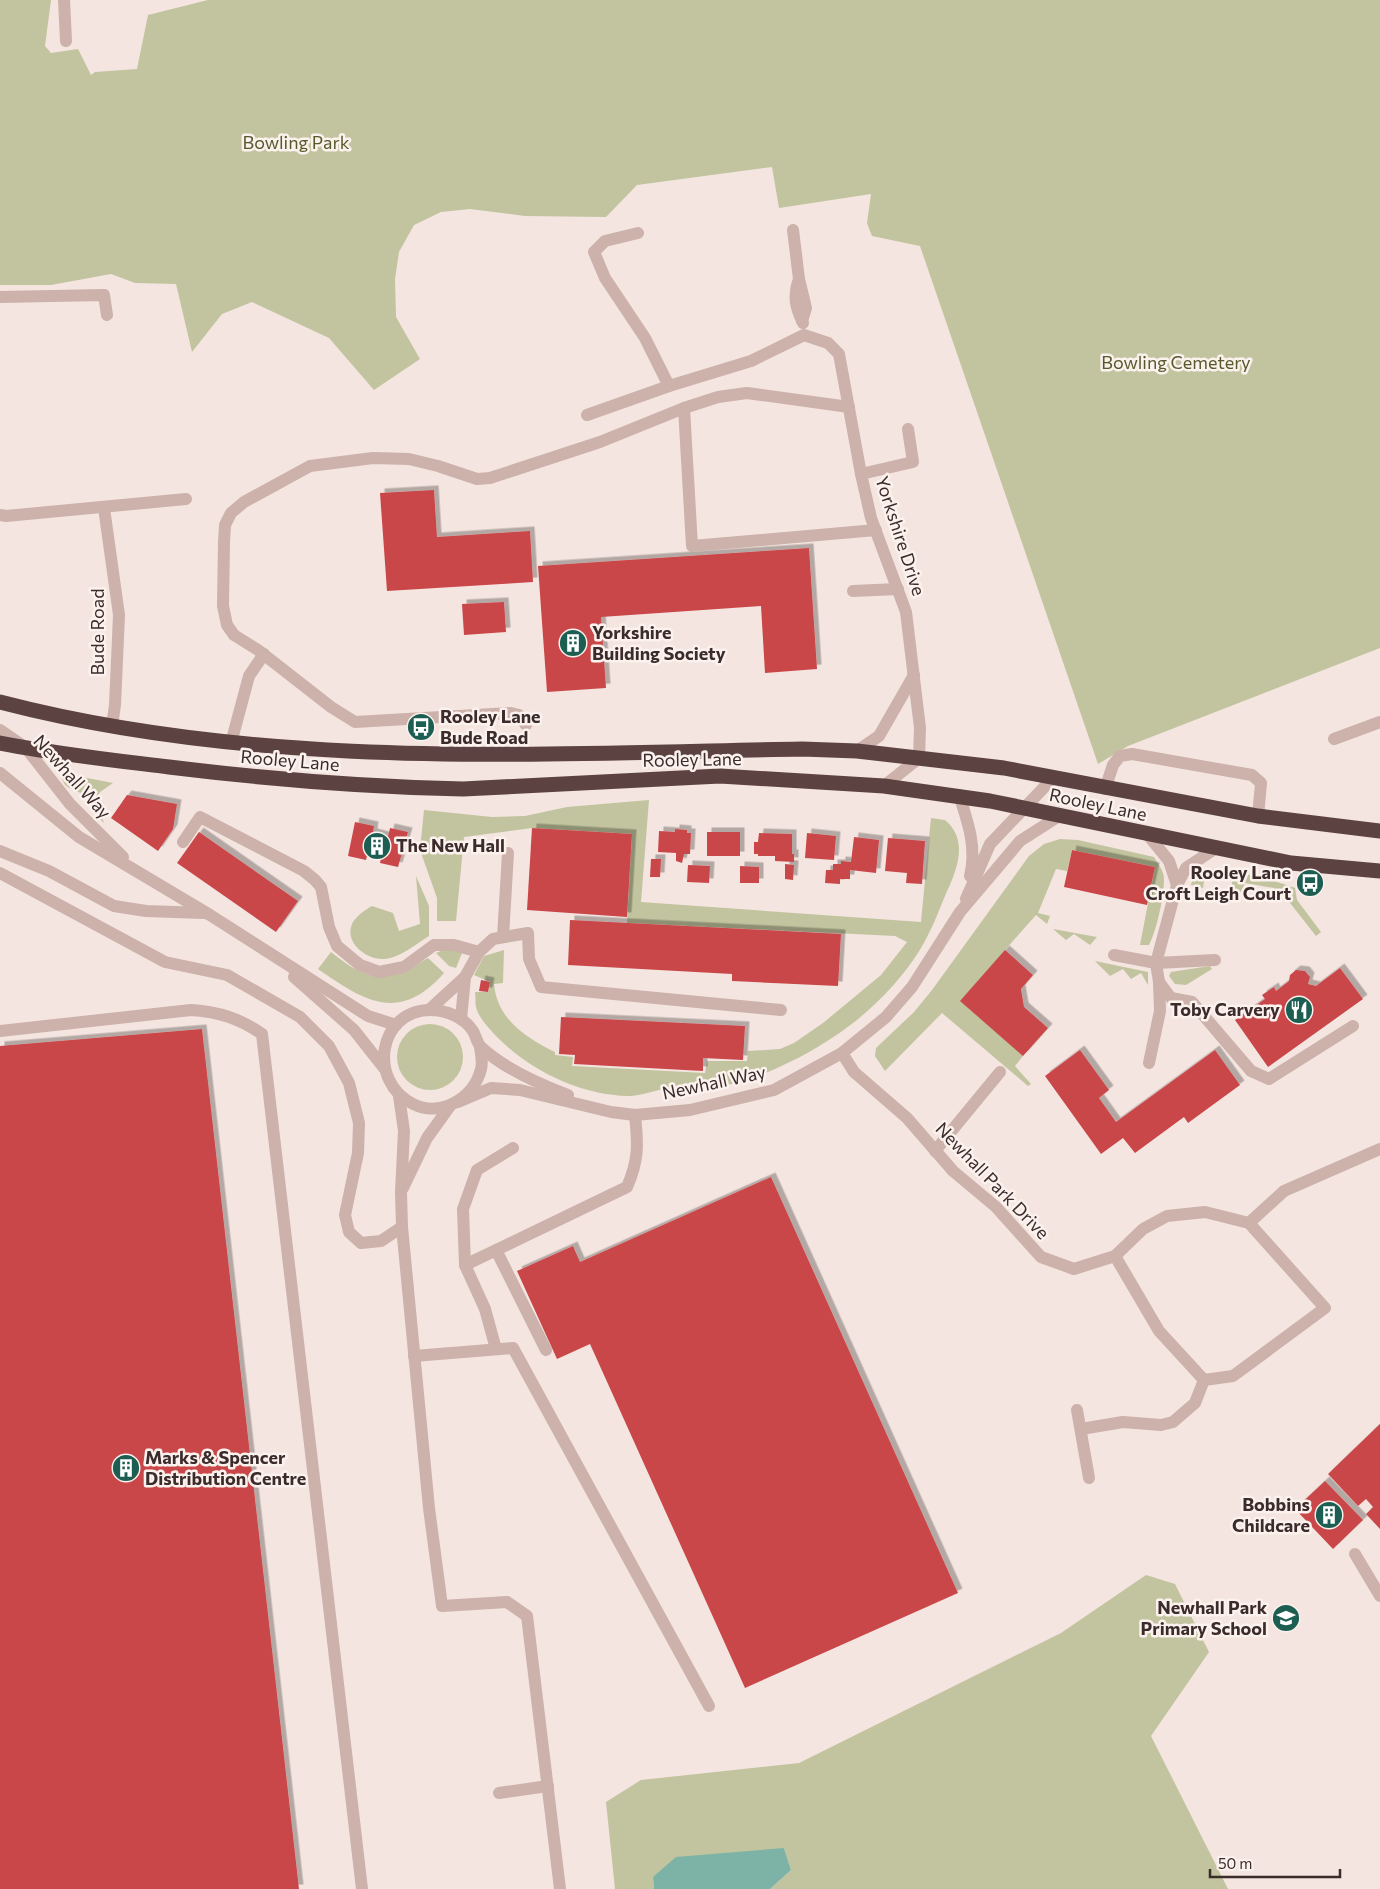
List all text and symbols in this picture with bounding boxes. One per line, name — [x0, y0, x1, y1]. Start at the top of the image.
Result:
park label: Bowling Park — [243, 131, 350, 153]
park label: Bowling Cemetery — [1101, 351, 1251, 373]
street label: Yorkshire Drive — [871, 473, 931, 598]
street label: Bude Road — [86, 588, 108, 676]
place label: Yorkshire Building Society — [592, 621, 726, 664]
building icon: Yorkshire Building Society — [558, 628, 588, 658]
place label: Rooley Lane Bude Road — [440, 705, 541, 748]
bus stop icon: Rooley Lane Bude Road — [406, 712, 436, 742]
street label: Newhall Way — [29, 730, 116, 823]
street label: Rooley Lane — [240, 745, 340, 775]
street label: Rooley Lane — [642, 747, 742, 771]
street label: Rooley Lane — [1047, 783, 1149, 825]
building icon: The New Hall — [362, 831, 392, 861]
place label: The New Hall — [396, 834, 505, 856]
place label: Rooley Lane Croft Leigh Court — [1145, 861, 1291, 904]
bus stop icon: Rooley Lane Croft Leigh Court — [1295, 868, 1325, 898]
restaurant icon: Toby Carvery — [1284, 995, 1314, 1025]
place label: Toby Carvery — [1170, 998, 1280, 1020]
street label: Newhall Way — [660, 1060, 768, 1104]
street label: Newhall Park Drive — [931, 1117, 1054, 1243]
place label: Marks & Spencer Distribution Centre — [145, 1446, 306, 1489]
building icon: Marks & Spencer Distribution Centre — [111, 1453, 141, 1483]
place label: Bobbins Childcare — [1232, 1493, 1310, 1536]
building icon: Bobbins Childcare — [1314, 1500, 1344, 1530]
place label: Newhall Park Primary School — [1141, 1596, 1268, 1639]
school or university icon: Newhall Park Primary School — [1271, 1603, 1301, 1633]
scale bar — [1210, 1846, 1340, 1878]
text: 50 m — [1218, 1854, 1252, 1872]

